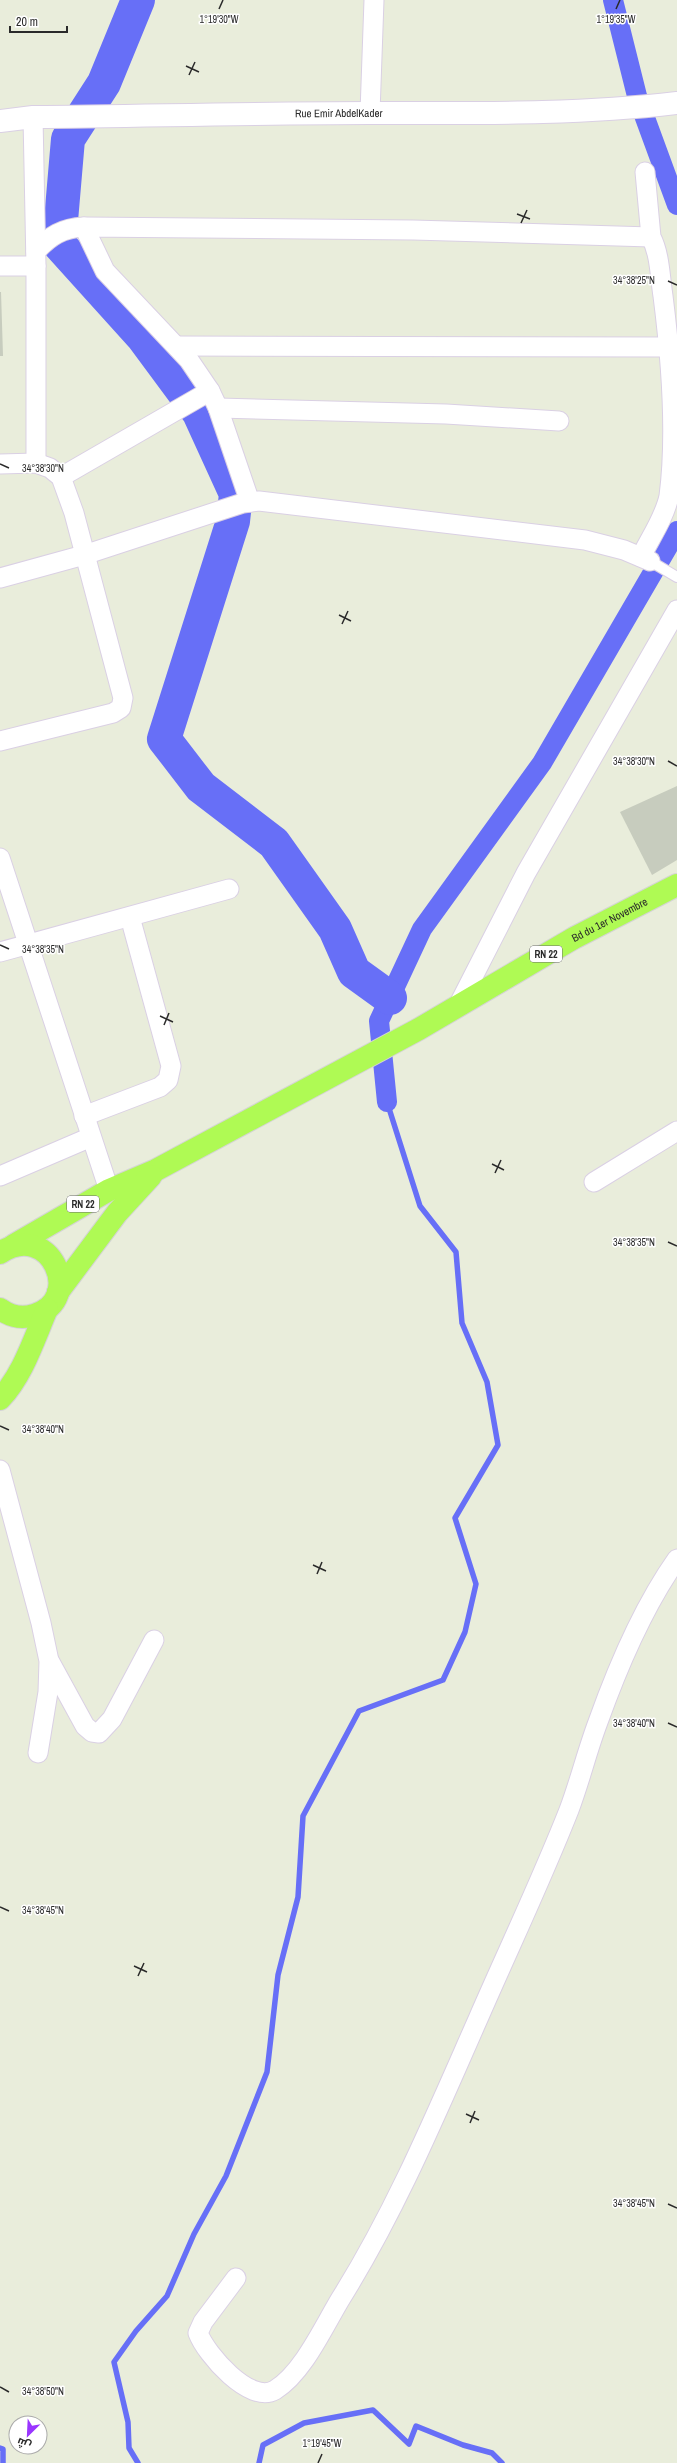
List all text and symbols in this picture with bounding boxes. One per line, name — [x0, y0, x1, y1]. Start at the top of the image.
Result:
scale bar — [10, 8, 67, 34]
text: 1°19'30"W — [199, 13, 239, 26]
text: 1°19'35"W — [596, 13, 636, 26]
text: 20 m — [16, 14, 38, 30]
street label: Rue Emir AbdelKader — [295, 106, 383, 120]
text: 34°38'25"N — [613, 274, 655, 287]
text: 34°38'30"N — [22, 462, 64, 475]
text: 34°38'30"N — [613, 755, 655, 768]
street label: Bd du 1er Novembre — [569, 894, 650, 945]
text: 34°38'35"N — [22, 943, 64, 956]
road number: RN 22 — [530, 946, 562, 962]
road number: RN 22 — [67, 1196, 99, 1212]
text: 34°38'35"N — [613, 1236, 655, 1249]
text: 34°38'40"N — [22, 1423, 64, 1436]
text: 34°38'40"N — [613, 1717, 655, 1730]
text: 34°38'45"N — [22, 1904, 64, 1917]
text: 34°38'45"N — [613, 2197, 655, 2210]
text: 34°38'50"N — [22, 2385, 64, 2398]
north arrow — [8, 2415, 48, 2455]
text: ش — [15, 2435, 33, 2453]
text: 1°19'45"W — [302, 2437, 342, 2450]

